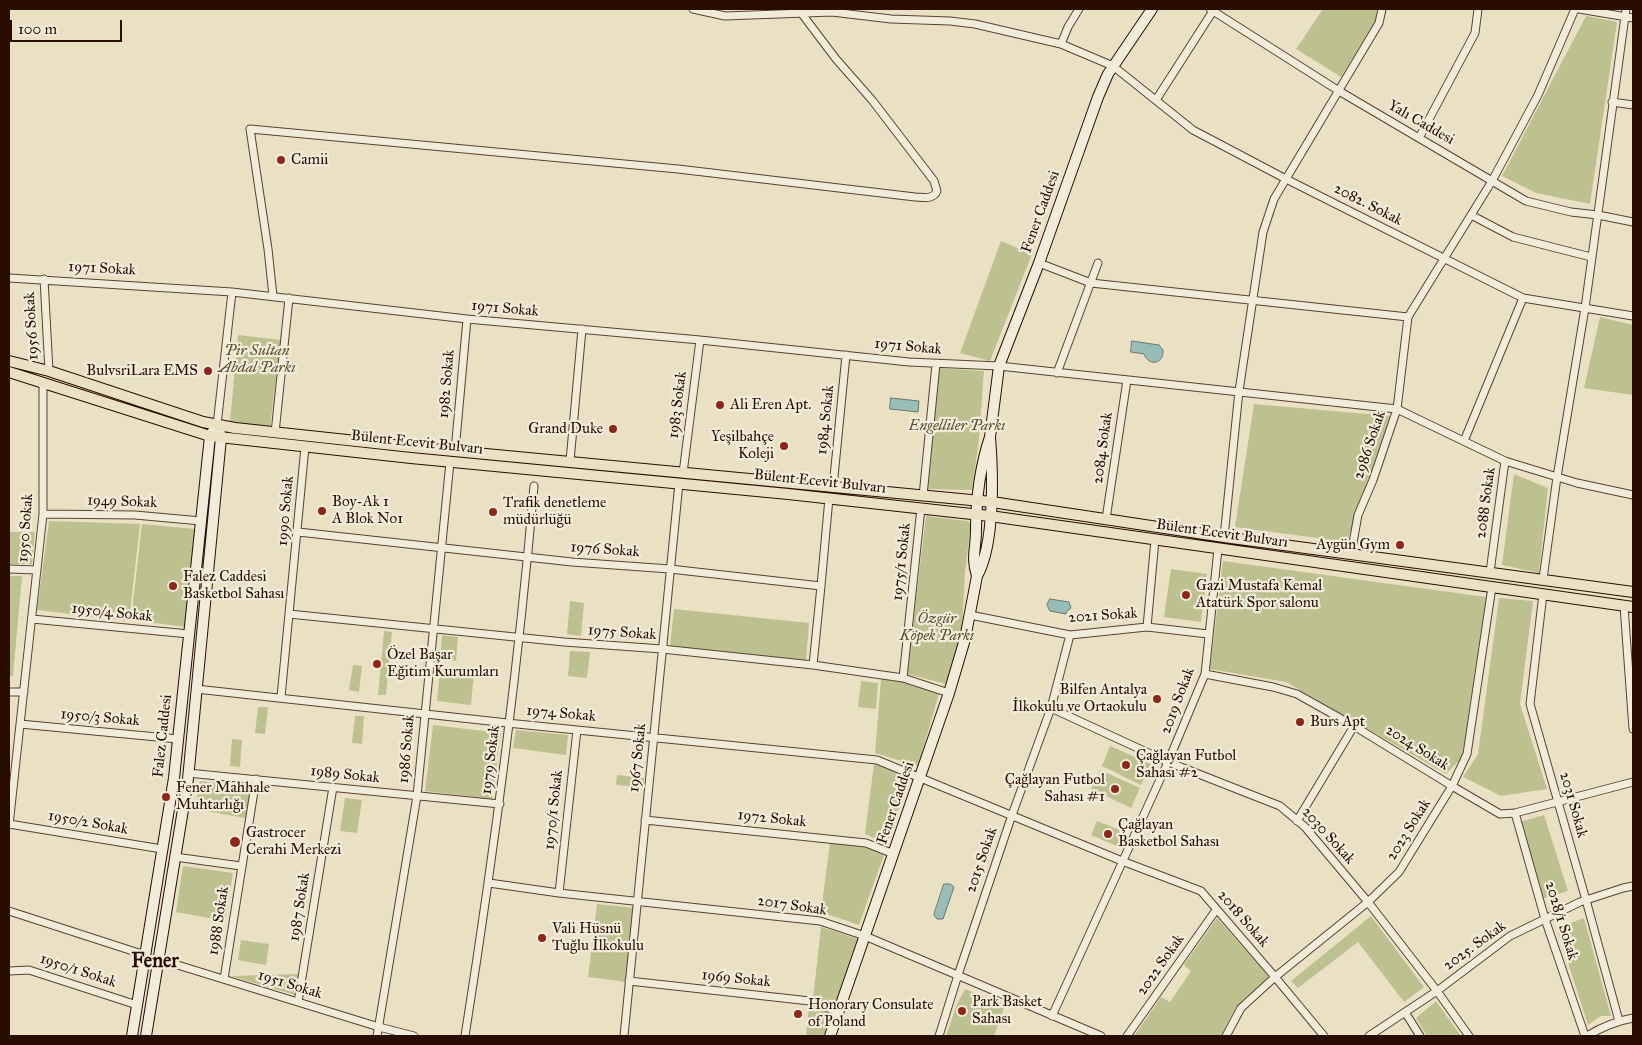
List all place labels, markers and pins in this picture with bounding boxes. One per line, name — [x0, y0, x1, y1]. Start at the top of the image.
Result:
place label: Camii — [291, 151, 328, 169]
marker: Camii — [275, 154, 287, 166]
place label: BulvsriLara EMS — [86, 362, 198, 380]
marker: BulvsriLara EMS — [202, 365, 214, 377]
place label: Ali Eren Apt. — [730, 396, 811, 414]
marker: Ali Eren Apt. — [714, 399, 726, 411]
place label: Grand Duke — [528, 420, 603, 438]
marker: Grand Duke — [607, 423, 619, 435]
place label: Yeşilbahçe Koleji — [711, 428, 774, 463]
marker: Yeşilbahçe Koleji — [778, 440, 790, 452]
place label: Boy-Ak 1 A Blok No1 — [332, 493, 403, 528]
place label: Trafik denetleme müdürlüğü — [503, 494, 606, 529]
marker: Boy-Ak 1 A Blok No1 — [316, 505, 328, 517]
marker: Trafik denetleme müdürlüğü — [487, 506, 499, 518]
place label: Aygün Gym — [1316, 536, 1390, 554]
marker: Aygün Gym — [1394, 539, 1406, 551]
place label: Falez Caddesi Basketbol Sahası — [183, 568, 284, 603]
place label: Gazi Mustafa Kemal Atatürk Spor salonu — [1196, 577, 1322, 612]
marker: Falez Caddesi Basketbol Sahası — [167, 580, 179, 592]
marker: Gazi Mustafa Kemal Atatürk Spor salonu — [1180, 589, 1192, 601]
place label: Özel Başar Eğitim Kurumları — [387, 646, 499, 681]
marker: Özel Başar Eğitim Kurumları — [371, 658, 383, 670]
place label: Bilfen Antalya İlkokulu ve Ortaokulu — [1012, 681, 1147, 716]
marker: Bilfen Antalya İlkokulu ve Ortaokulu — [1151, 693, 1163, 705]
place label: Burs Apt — [1310, 713, 1365, 731]
marker: Burs Apt — [1294, 716, 1306, 728]
place label: Çağlayan Futbol Sahası #2 — [1136, 747, 1236, 782]
marker: Çağlayan Futbol Sahası #2 — [1120, 759, 1132, 771]
place label: Çağlayan Futbol Sahası #1 — [1005, 771, 1105, 806]
place label: Fener Mahhale Muhtarlığı — [176, 779, 270, 814]
marker: Çağlayan Futbol Sahası #1 — [1109, 783, 1121, 795]
marker: Fener Mahhale Muhtarlığı — [160, 791, 172, 803]
place label: Çağlayan Basketbol Sahası — [1118, 816, 1219, 851]
place label: Gastrocer Cerahi Merkezi — [246, 824, 341, 859]
marker: Çağlayan Basketbol Sahası — [1102, 828, 1114, 840]
marker: Gastrocer Cerahi Merkezi — [228, 835, 242, 849]
place label: Vali Hüsnü Tuğlu İlkokulu — [552, 920, 644, 955]
marker: Vali Hüsnü Tuğlu İlkokulu — [536, 932, 548, 944]
place label: Park Basket Sahası — [972, 993, 1042, 1028]
place label: Honorary Consulate of Poland — [808, 996, 933, 1031]
marker: Park Basket Sahası — [956, 1005, 968, 1017]
marker: Honorary Consulate of Poland — [792, 1008, 804, 1020]

